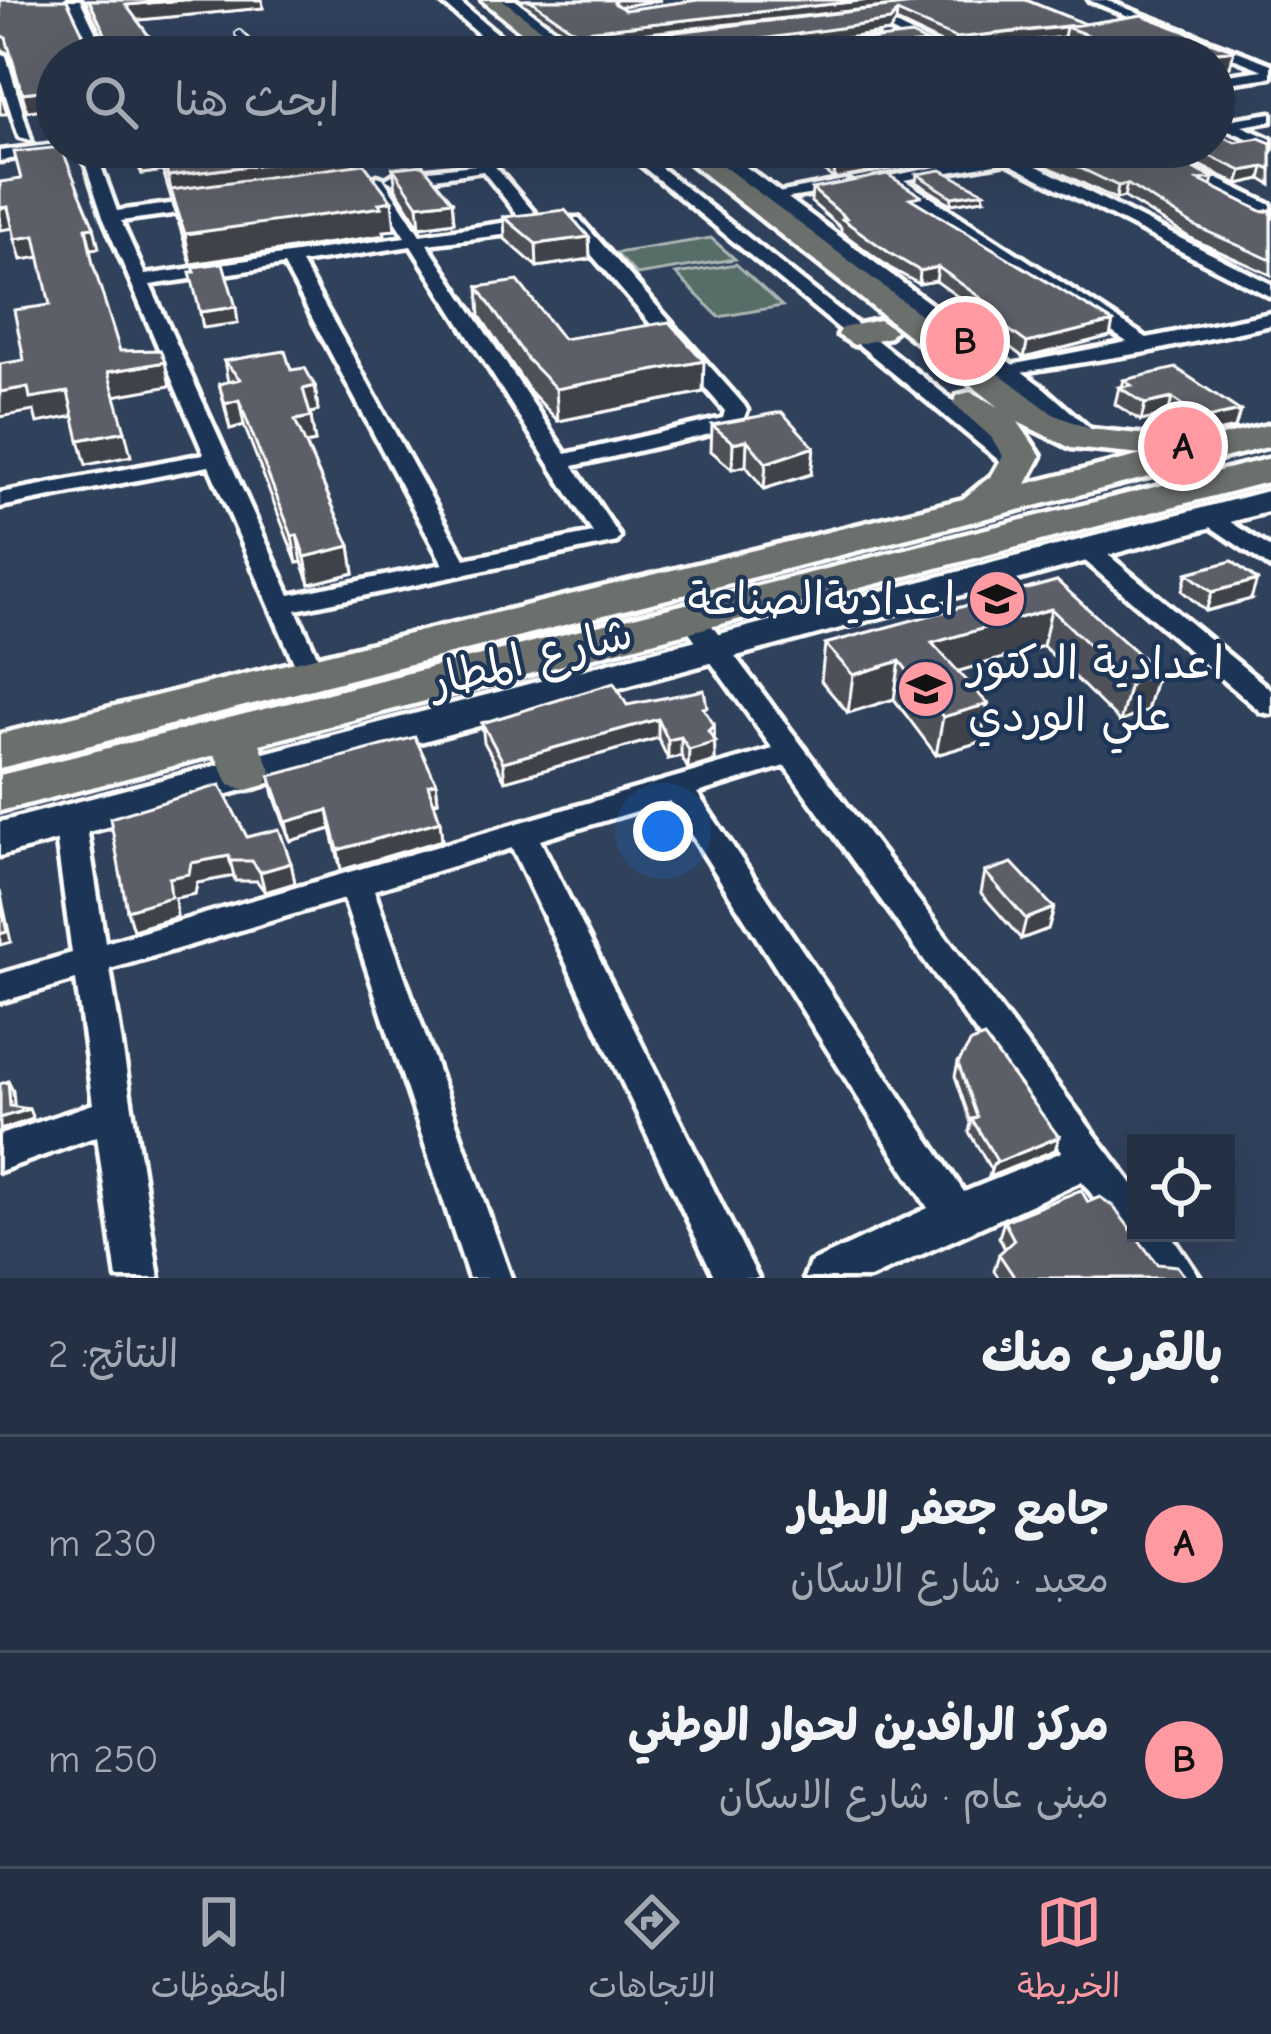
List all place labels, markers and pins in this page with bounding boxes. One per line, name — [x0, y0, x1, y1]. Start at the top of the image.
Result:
pin: B — [926, 296, 1004, 386]
pin: A — [1144, 401, 1222, 491]
school or university icon: اعداديةالصناعة — [966, 568, 1028, 630]
place label: اعداديةالصناعة — [688, 573, 955, 625]
place label: اعدادية الدكتور علي الوردي — [964, 637, 1224, 754]
school or university icon: اعدادية الدكتور علي الوردي — [895, 658, 957, 720]

